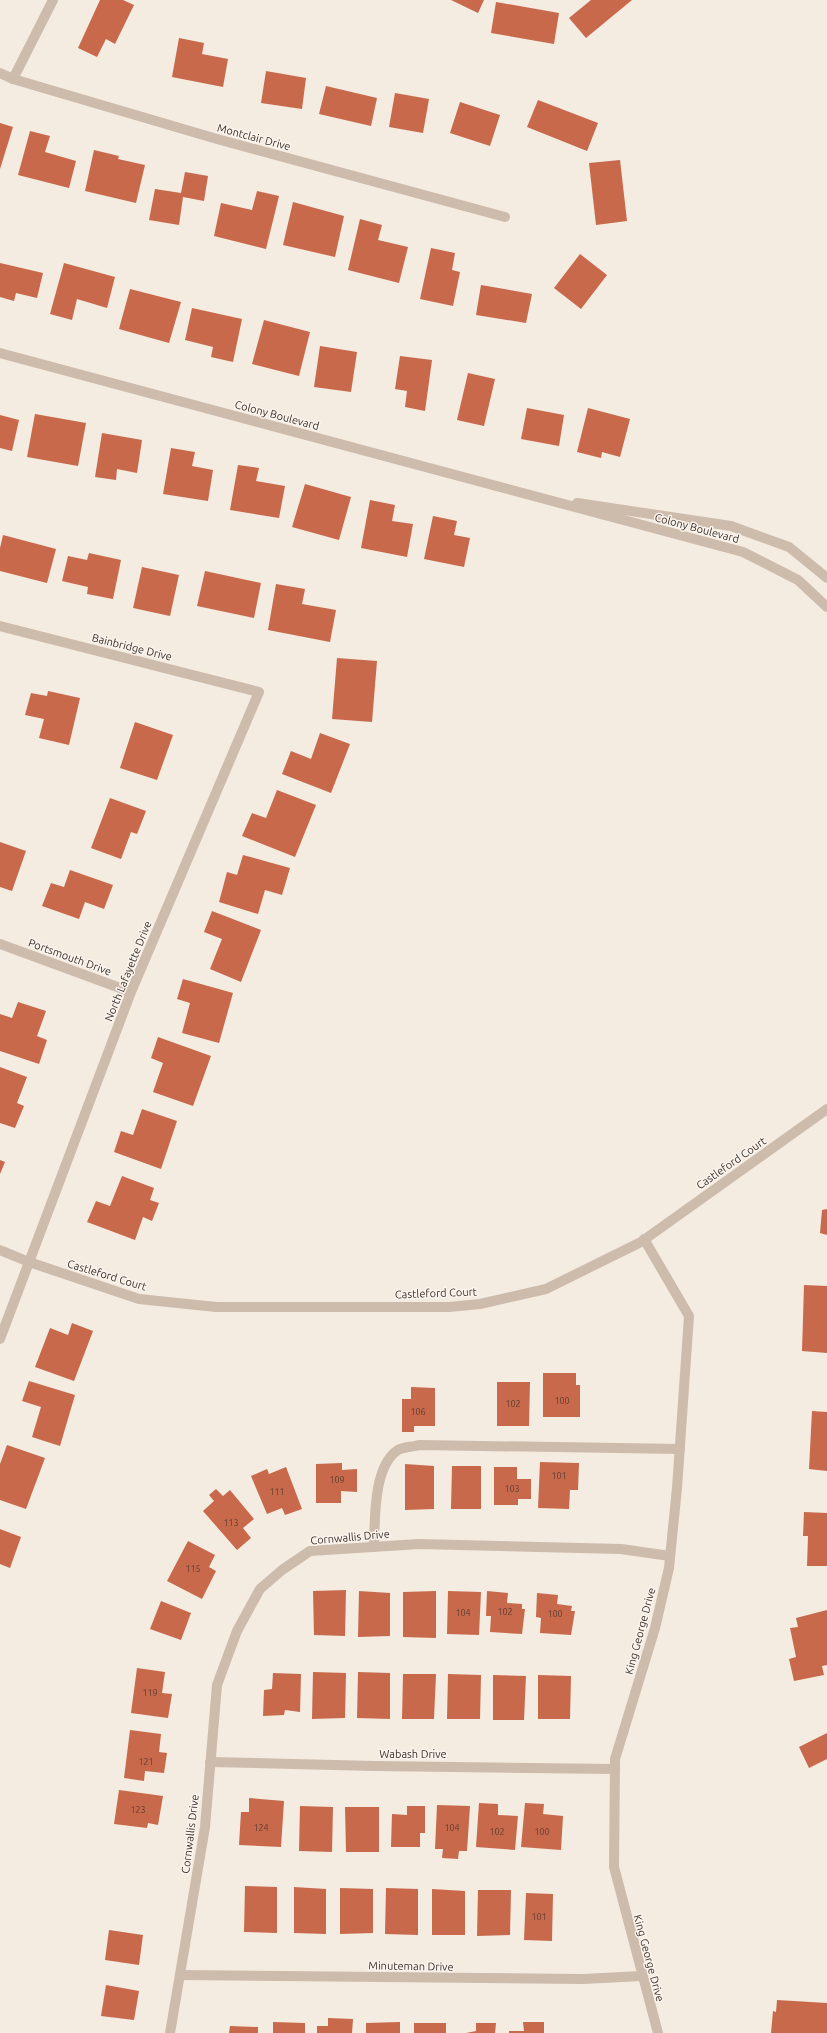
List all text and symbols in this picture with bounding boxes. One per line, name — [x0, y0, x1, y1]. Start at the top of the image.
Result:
street label: Montclair Drive — [216, 121, 292, 153]
street label: Colony Boulevard — [234, 398, 320, 432]
street label: Colony Boulevard — [654, 511, 740, 545]
street label: Bainbridge Drive — [91, 631, 173, 663]
street label: North Lafayette Drive — [102, 919, 154, 1023]
street label: Portsmouth Drive — [27, 936, 113, 978]
street label: Castleford Court — [694, 1134, 769, 1191]
street label: Castleford Court — [66, 1257, 149, 1293]
street label: Castleford Court — [395, 1286, 478, 1300]
house number: 100 — [554, 1396, 570, 1406]
house number: 102 — [505, 1399, 521, 1409]
house number: 106 — [410, 1407, 426, 1417]
house number: 101 — [551, 1471, 567, 1481]
house number: 109 — [329, 1475, 345, 1485]
house number: 103 — [504, 1484, 520, 1494]
house number: 111 — [269, 1487, 285, 1497]
house number: 113 — [223, 1518, 239, 1528]
street label: Cornwallis Drive — [310, 1528, 390, 1546]
house number: 115 — [185, 1564, 201, 1574]
street label: King George Drive — [623, 1586, 657, 1676]
house number: 102 — [497, 1607, 513, 1617]
house number: 104 — [455, 1608, 471, 1618]
house number: 100 — [547, 1609, 563, 1619]
house number: 119 — [142, 1688, 158, 1698]
street label: Wabash Drive — [379, 1748, 447, 1760]
house number: 121 — [138, 1757, 154, 1767]
street label: Cornwallis Drive — [179, 1794, 201, 1874]
house number: 123 — [130, 1805, 146, 1815]
house number: 124 — [253, 1823, 269, 1833]
house number: 104 — [444, 1823, 460, 1833]
house number: 102 — [489, 1827, 505, 1837]
house number: 100 — [534, 1827, 550, 1837]
house number: 101 — [531, 1912, 547, 1922]
street label: King George Drive — [632, 1913, 666, 2003]
street label: Minuteman Drive — [368, 1959, 454, 1973]

